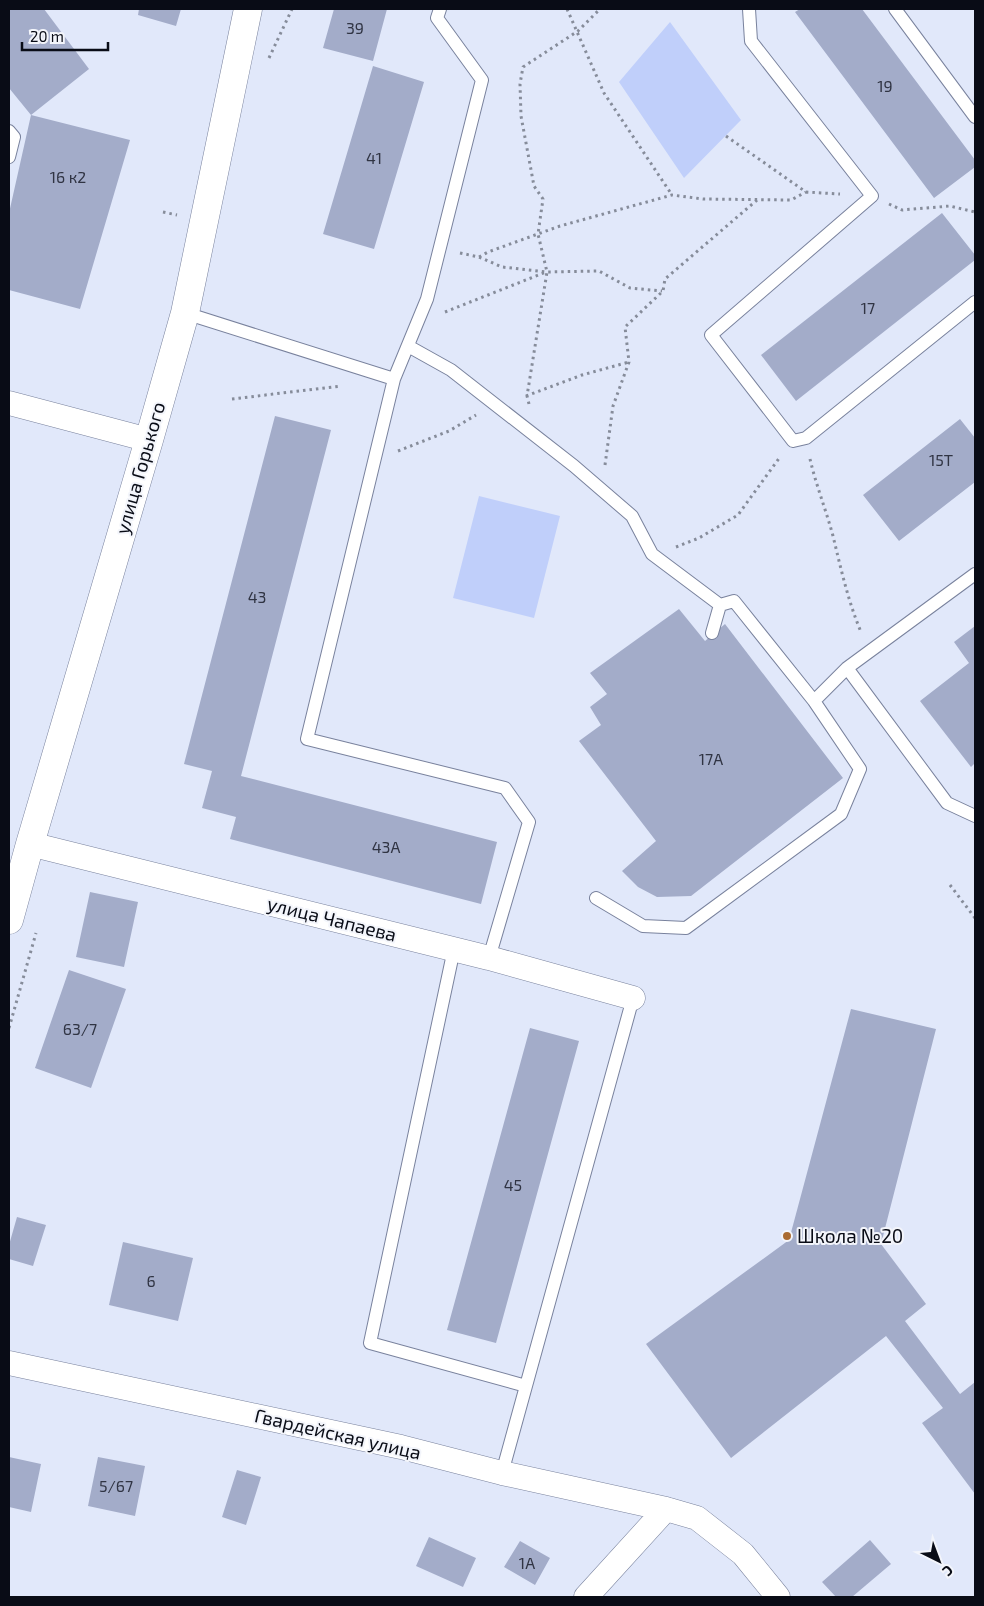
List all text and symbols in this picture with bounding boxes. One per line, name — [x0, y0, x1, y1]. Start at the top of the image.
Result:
house number: 39 — [346, 18, 364, 37]
scale bar — [22, 20, 109, 52]
text: 20 m — [30, 27, 64, 45]
house number: 19 — [877, 76, 893, 95]
house number: 41 — [366, 148, 382, 167]
house number: 16 к2 — [50, 167, 86, 186]
house number: 17 — [861, 298, 875, 317]
street label: улица Горького — [110, 399, 170, 537]
house number: 15Т — [929, 450, 953, 469]
house number: 43 — [248, 587, 266, 606]
house number: 17А — [699, 749, 723, 768]
house number: 43А — [372, 837, 400, 856]
street label: улица Чапаева — [265, 891, 399, 947]
house number: 63/7 — [63, 1019, 97, 1038]
house number: 45 — [504, 1175, 522, 1194]
place label: Школа №20 — [797, 1224, 903, 1247]
marker: Школа №20 — [781, 1230, 793, 1242]
house number: 6 — [146, 1271, 156, 1290]
street label: Гвардейская улица — [252, 1403, 424, 1465]
house number: 5/67 — [99, 1476, 133, 1495]
north arrow — [914, 1536, 964, 1586]
house number: 1А — [519, 1553, 535, 1572]
text: С — [939, 1562, 957, 1580]

